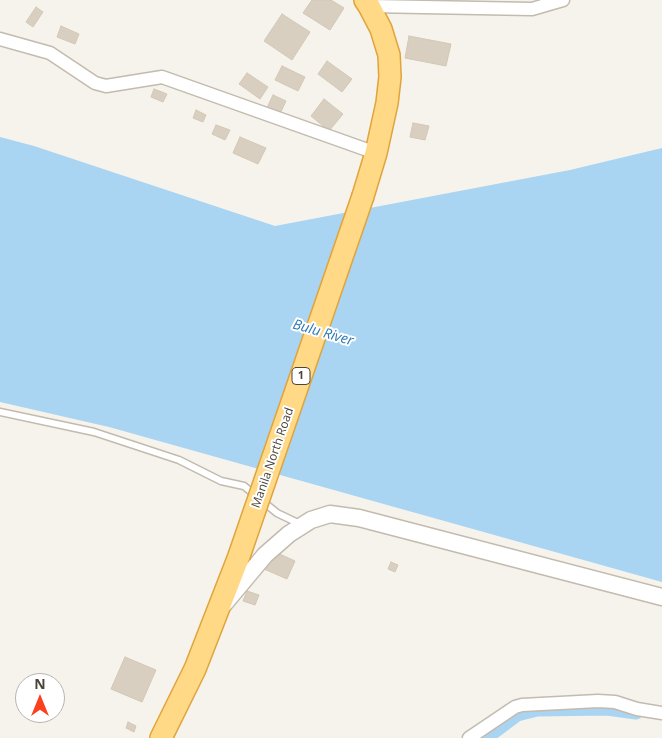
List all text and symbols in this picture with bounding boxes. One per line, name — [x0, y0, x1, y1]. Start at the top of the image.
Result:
water label: Bulu River — [291, 316, 355, 350]
road number: 1 — [292, 368, 310, 384]
street label: Manila North Road — [249, 406, 297, 510]
north arrow — [15, 673, 65, 723]
text: N — [34, 674, 46, 693]

